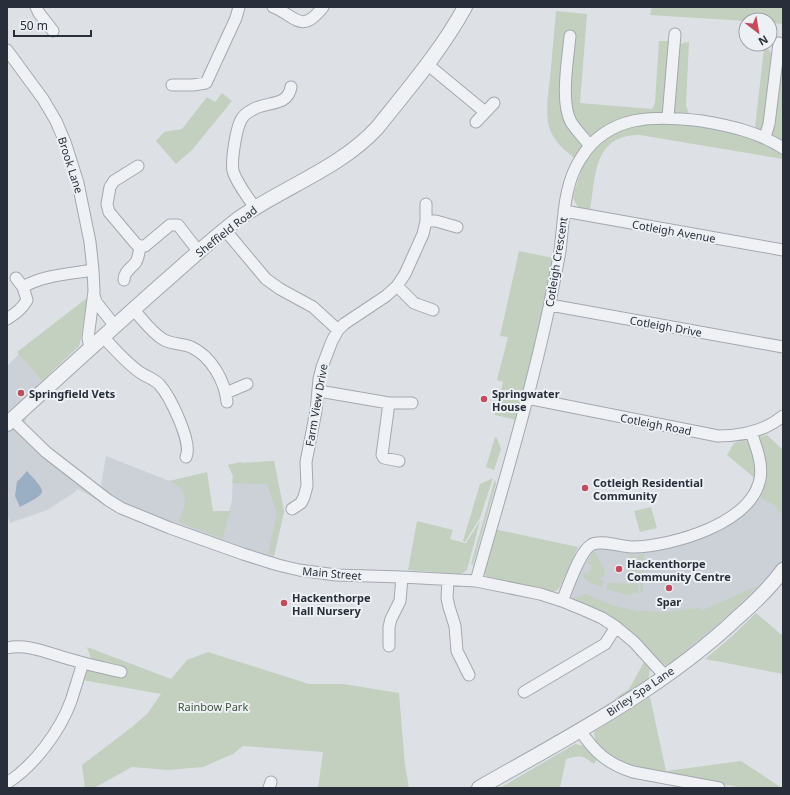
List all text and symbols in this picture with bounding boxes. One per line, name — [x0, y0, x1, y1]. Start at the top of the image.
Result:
scale bar — [14, 12, 91, 38]
north arrow — [738, 12, 778, 52]
text: 50 m — [20, 17, 48, 34]
text: N — [756, 32, 771, 50]
street label: Brook Lane — [55, 135, 87, 195]
street label: Sheffield Road — [192, 202, 260, 260]
street label: Cotleigh Crescent — [541, 216, 571, 308]
street label: Cotleigh Avenue — [631, 216, 717, 246]
street label: Cotleigh Drive — [629, 312, 703, 340]
street label: Farm View Drive — [301, 362, 331, 448]
place label: Springfield Vets — [29, 386, 116, 401]
place label: Springwater House — [492, 386, 560, 414]
marker: Springfield Vets — [16, 388, 26, 398]
marker: Springwater House — [479, 394, 489, 404]
street label: Cotleigh Road — [619, 410, 693, 438]
place label: Cotleigh Residential Community — [593, 475, 703, 503]
marker: Cotleigh Residential Community — [580, 483, 590, 493]
place label: Hackenthorpe Community Centre — [627, 556, 731, 584]
street label: Main Street — [302, 563, 362, 583]
marker: Hackenthorpe Community Centre — [614, 564, 624, 574]
marker: Spar — [664, 583, 674, 593]
place label: Hackenthorpe Hall Nursery — [292, 590, 371, 618]
place label: Spar — [657, 594, 681, 609]
marker: Hackenthorpe Hall Nursery — [279, 598, 289, 608]
street label: Birley Spa Lane — [603, 663, 677, 719]
park label: Rainbow Park — [178, 699, 248, 714]

